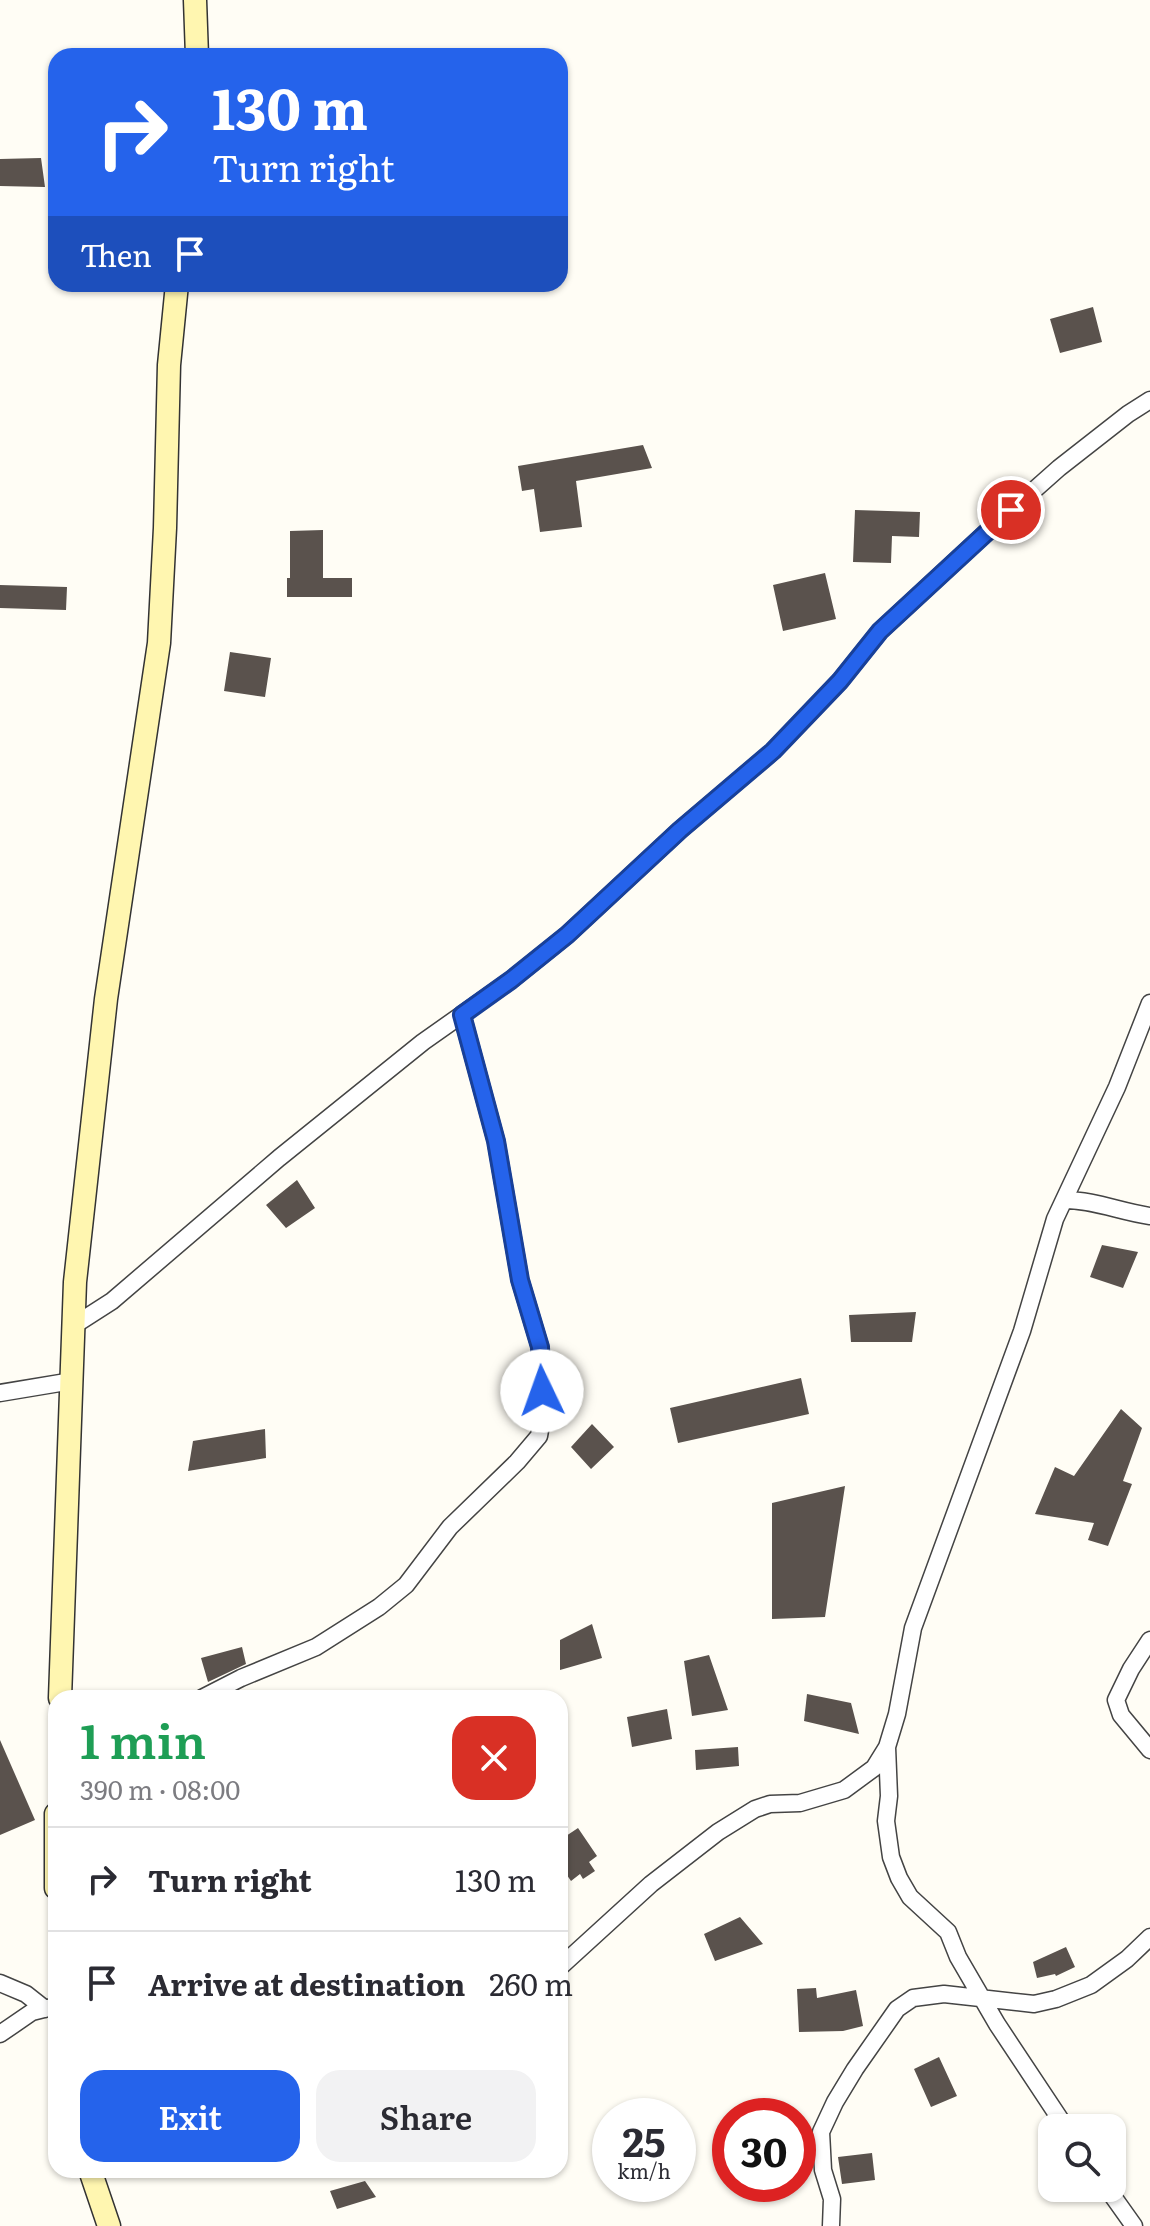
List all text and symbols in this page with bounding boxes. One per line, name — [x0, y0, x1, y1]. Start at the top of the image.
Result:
text: 130 m — [212, 64, 368, 147]
icon: right — [80, 80, 184, 184]
text: Turn right — [212, 140, 395, 193]
text: Then — [80, 232, 152, 276]
icon: arrive — [168, 232, 212, 276]
pin — [977, 476, 1045, 544]
icon: arrive — [989, 488, 1033, 532]
position arrow — [500, 1349, 584, 1433]
text: 1 min — [80, 1703, 206, 1774]
button: close — [452, 1716, 536, 1800]
text: 390 m · 08:00 — [80, 1769, 240, 1808]
icon: right — [80, 1857, 124, 1901]
text: Turn right — [148, 1857, 312, 1901]
text: 130 m — [455, 1857, 536, 1901]
icon: arrive — [80, 1961, 124, 2005]
text: Arrive at destination — [148, 1961, 465, 2005]
text: 260 m — [489, 1961, 573, 2005]
button: Exit — [80, 2070, 300, 2162]
button: Share — [316, 2070, 536, 2162]
speed limit sign: 30 — [712, 2098, 816, 2202]
text: 25 — [622, 2110, 666, 2169]
map controls — [1038, 2114, 1126, 2202]
button: search — [1038, 2114, 1126, 2202]
text: km/h — [617, 2155, 671, 2185]

